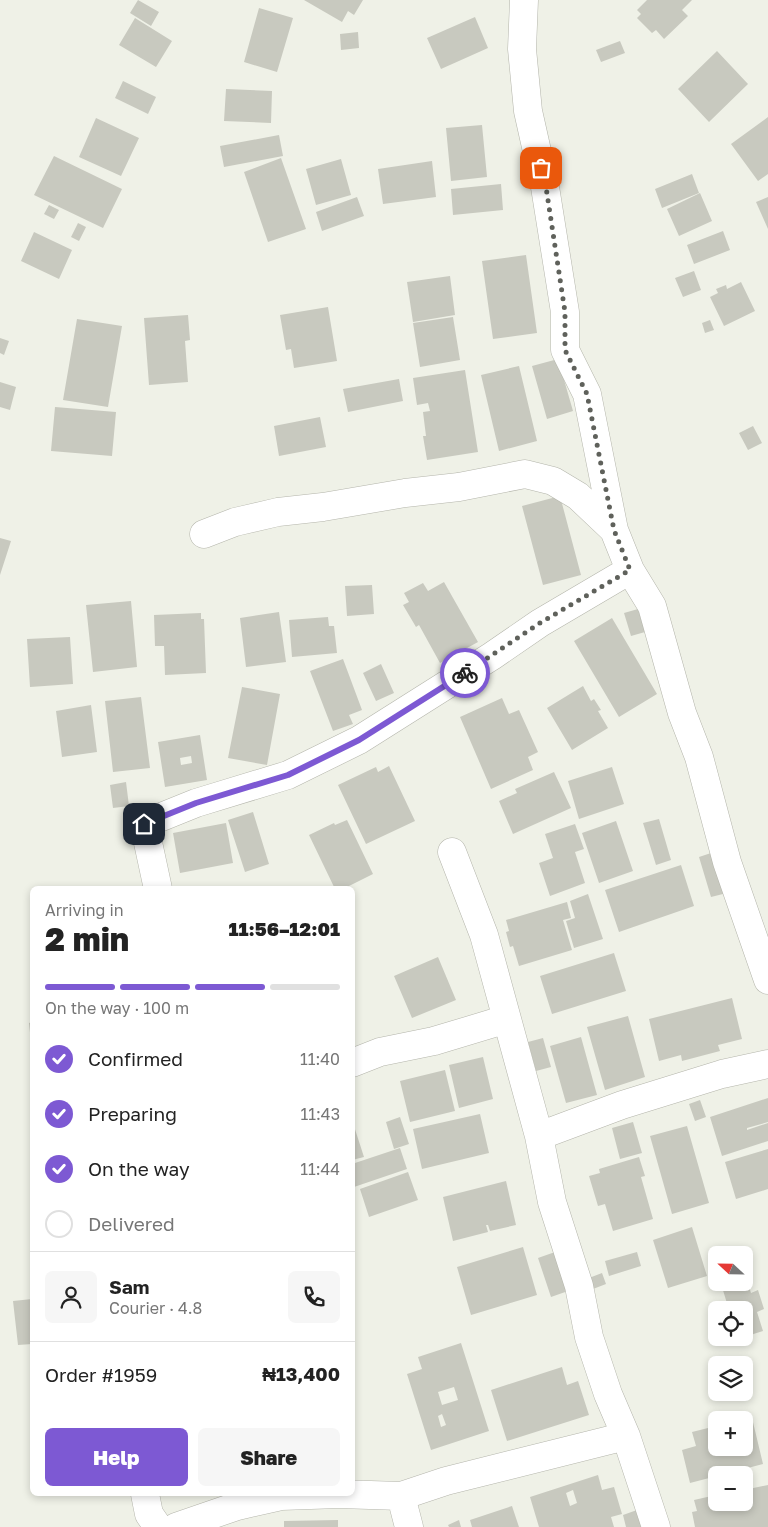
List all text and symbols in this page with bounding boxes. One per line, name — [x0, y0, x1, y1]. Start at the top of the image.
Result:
pin — [520, 147, 562, 189]
icon: bag — [527, 154, 555, 182]
courier — [440, 648, 490, 698]
icon: bike — [451, 659, 479, 687]
pin — [123, 803, 165, 845]
icon: home — [130, 810, 158, 838]
text: Arriving in — [45, 900, 124, 920]
text: 11:56–12:01 — [229, 917, 340, 940]
text: 2 min — [45, 920, 129, 958]
text: On the way · 100 m — [45, 998, 189, 1018]
icon: check — [45, 1045, 73, 1073]
text: Confirmed — [88, 1047, 183, 1070]
text: 11:40 — [300, 1049, 340, 1069]
icon: check — [45, 1100, 73, 1128]
text: Preparing — [88, 1102, 177, 1125]
text: 11:43 — [301, 1104, 340, 1124]
icon: check — [45, 1155, 73, 1183]
text: On the way — [88, 1157, 190, 1180]
text: 11:44 — [300, 1159, 340, 1179]
text: Delivered — [88, 1212, 175, 1235]
north arrow — [708, 1246, 752, 1291]
map controls — [708, 1246, 753, 1511]
button: person — [45, 1271, 97, 1323]
button: phone — [288, 1271, 340, 1323]
text: Sam — [109, 1275, 149, 1298]
text: Courier · 4.8 — [109, 1298, 202, 1318]
button: locate — [708, 1301, 753, 1346]
button: layers — [708, 1356, 753, 1401]
text: ₦13,400 — [262, 1362, 340, 1385]
text: Order #1959 — [45, 1363, 157, 1386]
button: + — [708, 1411, 753, 1456]
button: Help — [45, 1428, 188, 1486]
button: Share — [198, 1428, 340, 1486]
button: − — [708, 1466, 753, 1511]

